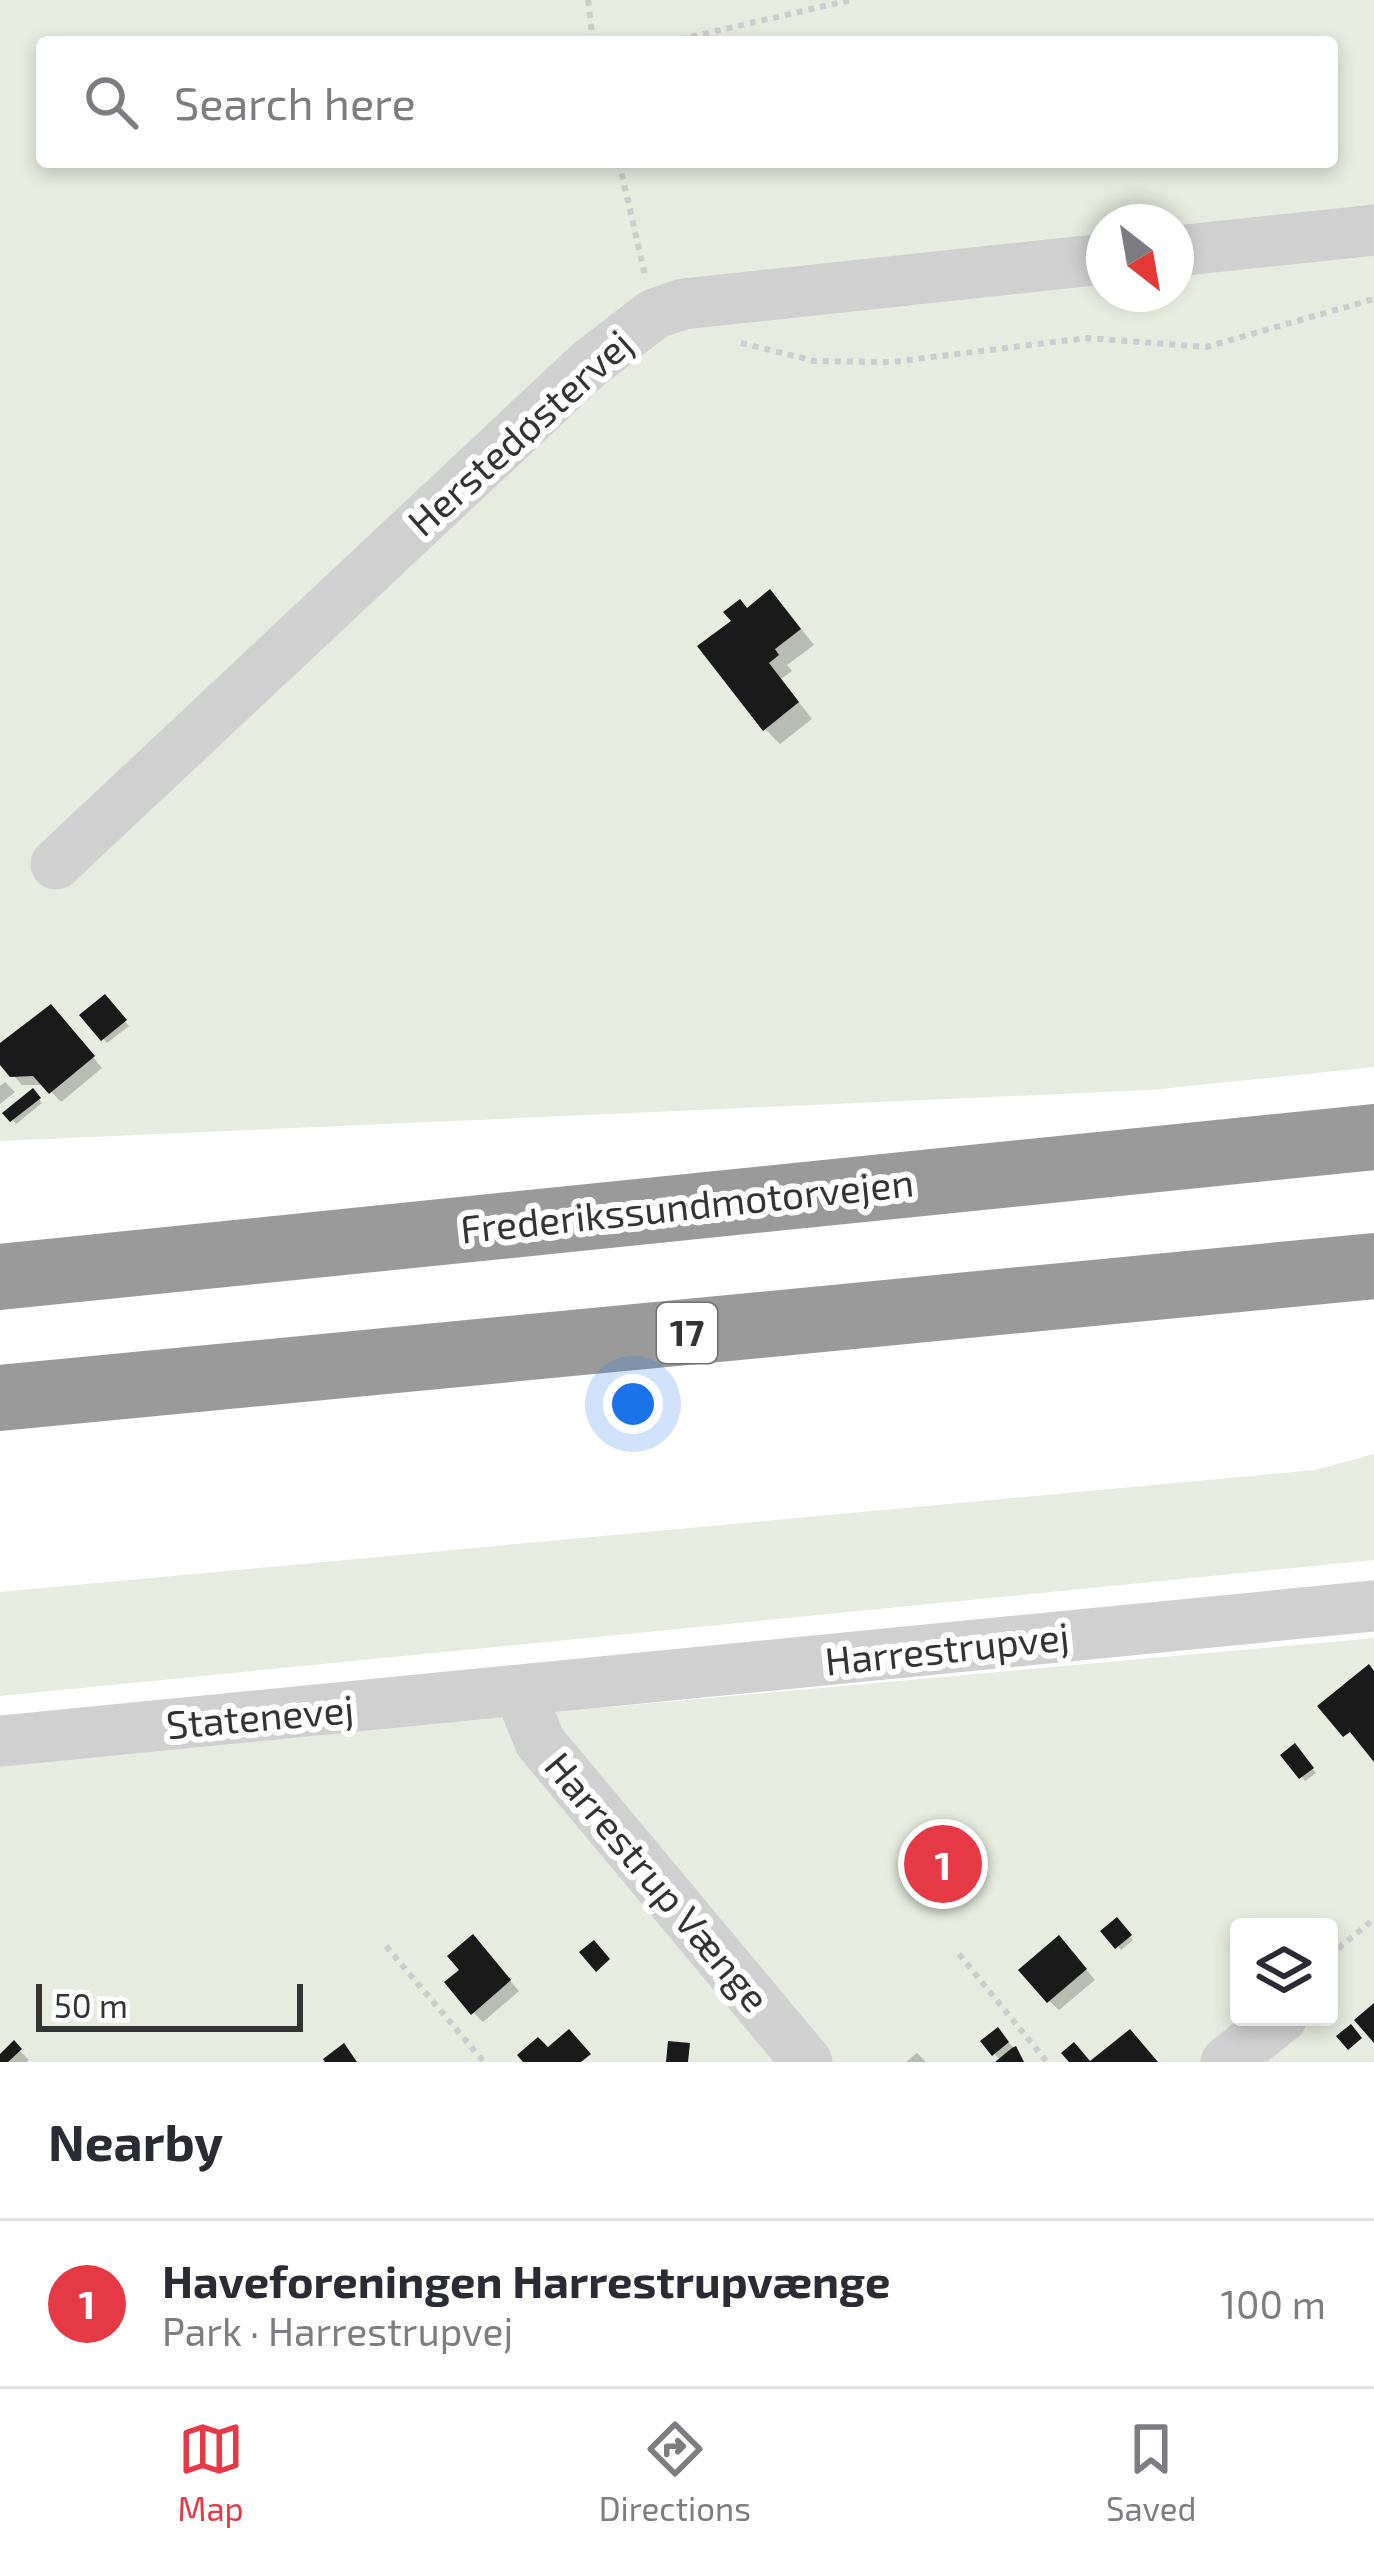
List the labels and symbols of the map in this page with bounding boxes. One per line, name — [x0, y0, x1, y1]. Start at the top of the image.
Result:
north arrow — [1086, 204, 1194, 312]
street label: Herstedøstervej — [397, 319, 641, 545]
street label: Frederikssundmotorvejen — [458, 1157, 916, 1252]
road number: 17 — [657, 1303, 717, 1363]
your location — [603, 1374, 663, 1434]
street label: Harrestrupvej — [822, 1611, 1071, 1684]
street label: Statenevej — [164, 1684, 356, 1747]
street label: Harrestrup Vænge — [536, 1742, 780, 2020]
pin: 1 — [904, 1819, 982, 1909]
scale bar — [36, 1978, 303, 2031]

